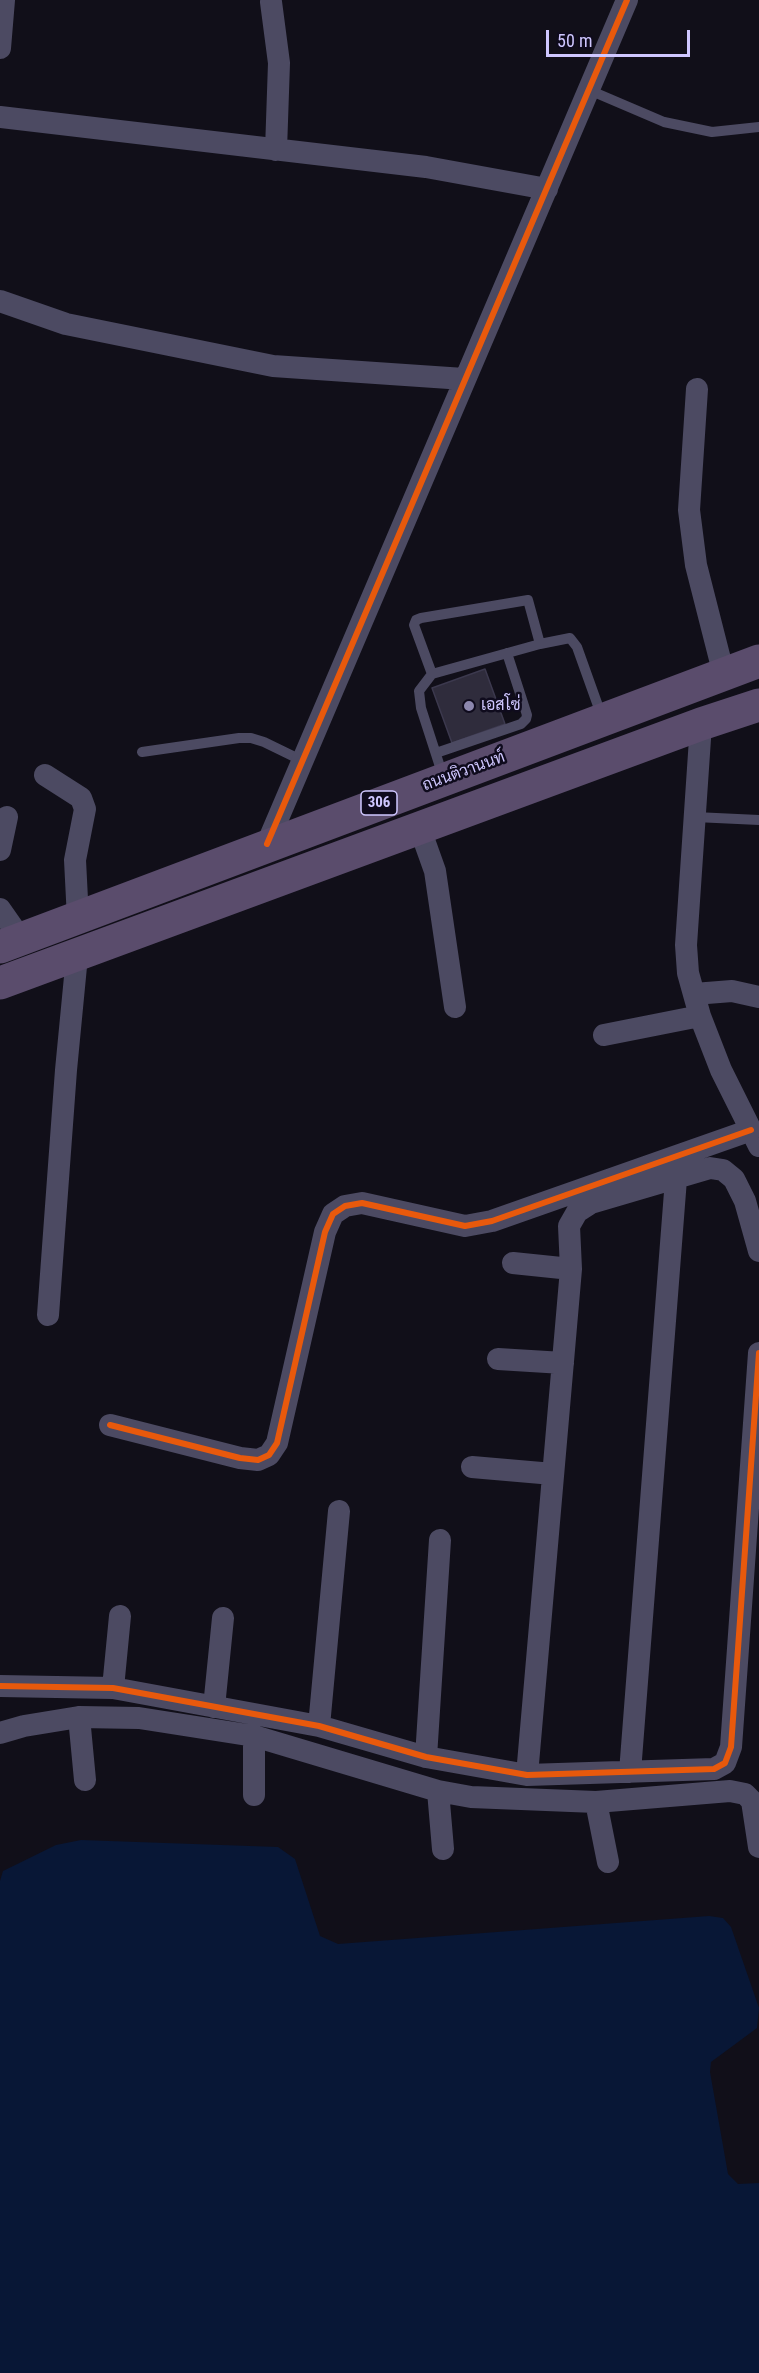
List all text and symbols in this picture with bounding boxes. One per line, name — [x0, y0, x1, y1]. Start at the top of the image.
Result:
scale bar — [549, 18, 693, 56]
text: 50 m — [557, 30, 592, 51]
place label: เอสโซ่ — [481, 696, 521, 716]
marker: เอสโซ่ — [462, 699, 476, 713]
street label: ถนนติวานนท์ — [420, 748, 508, 796]
road number: 306 — [361, 791, 397, 815]

